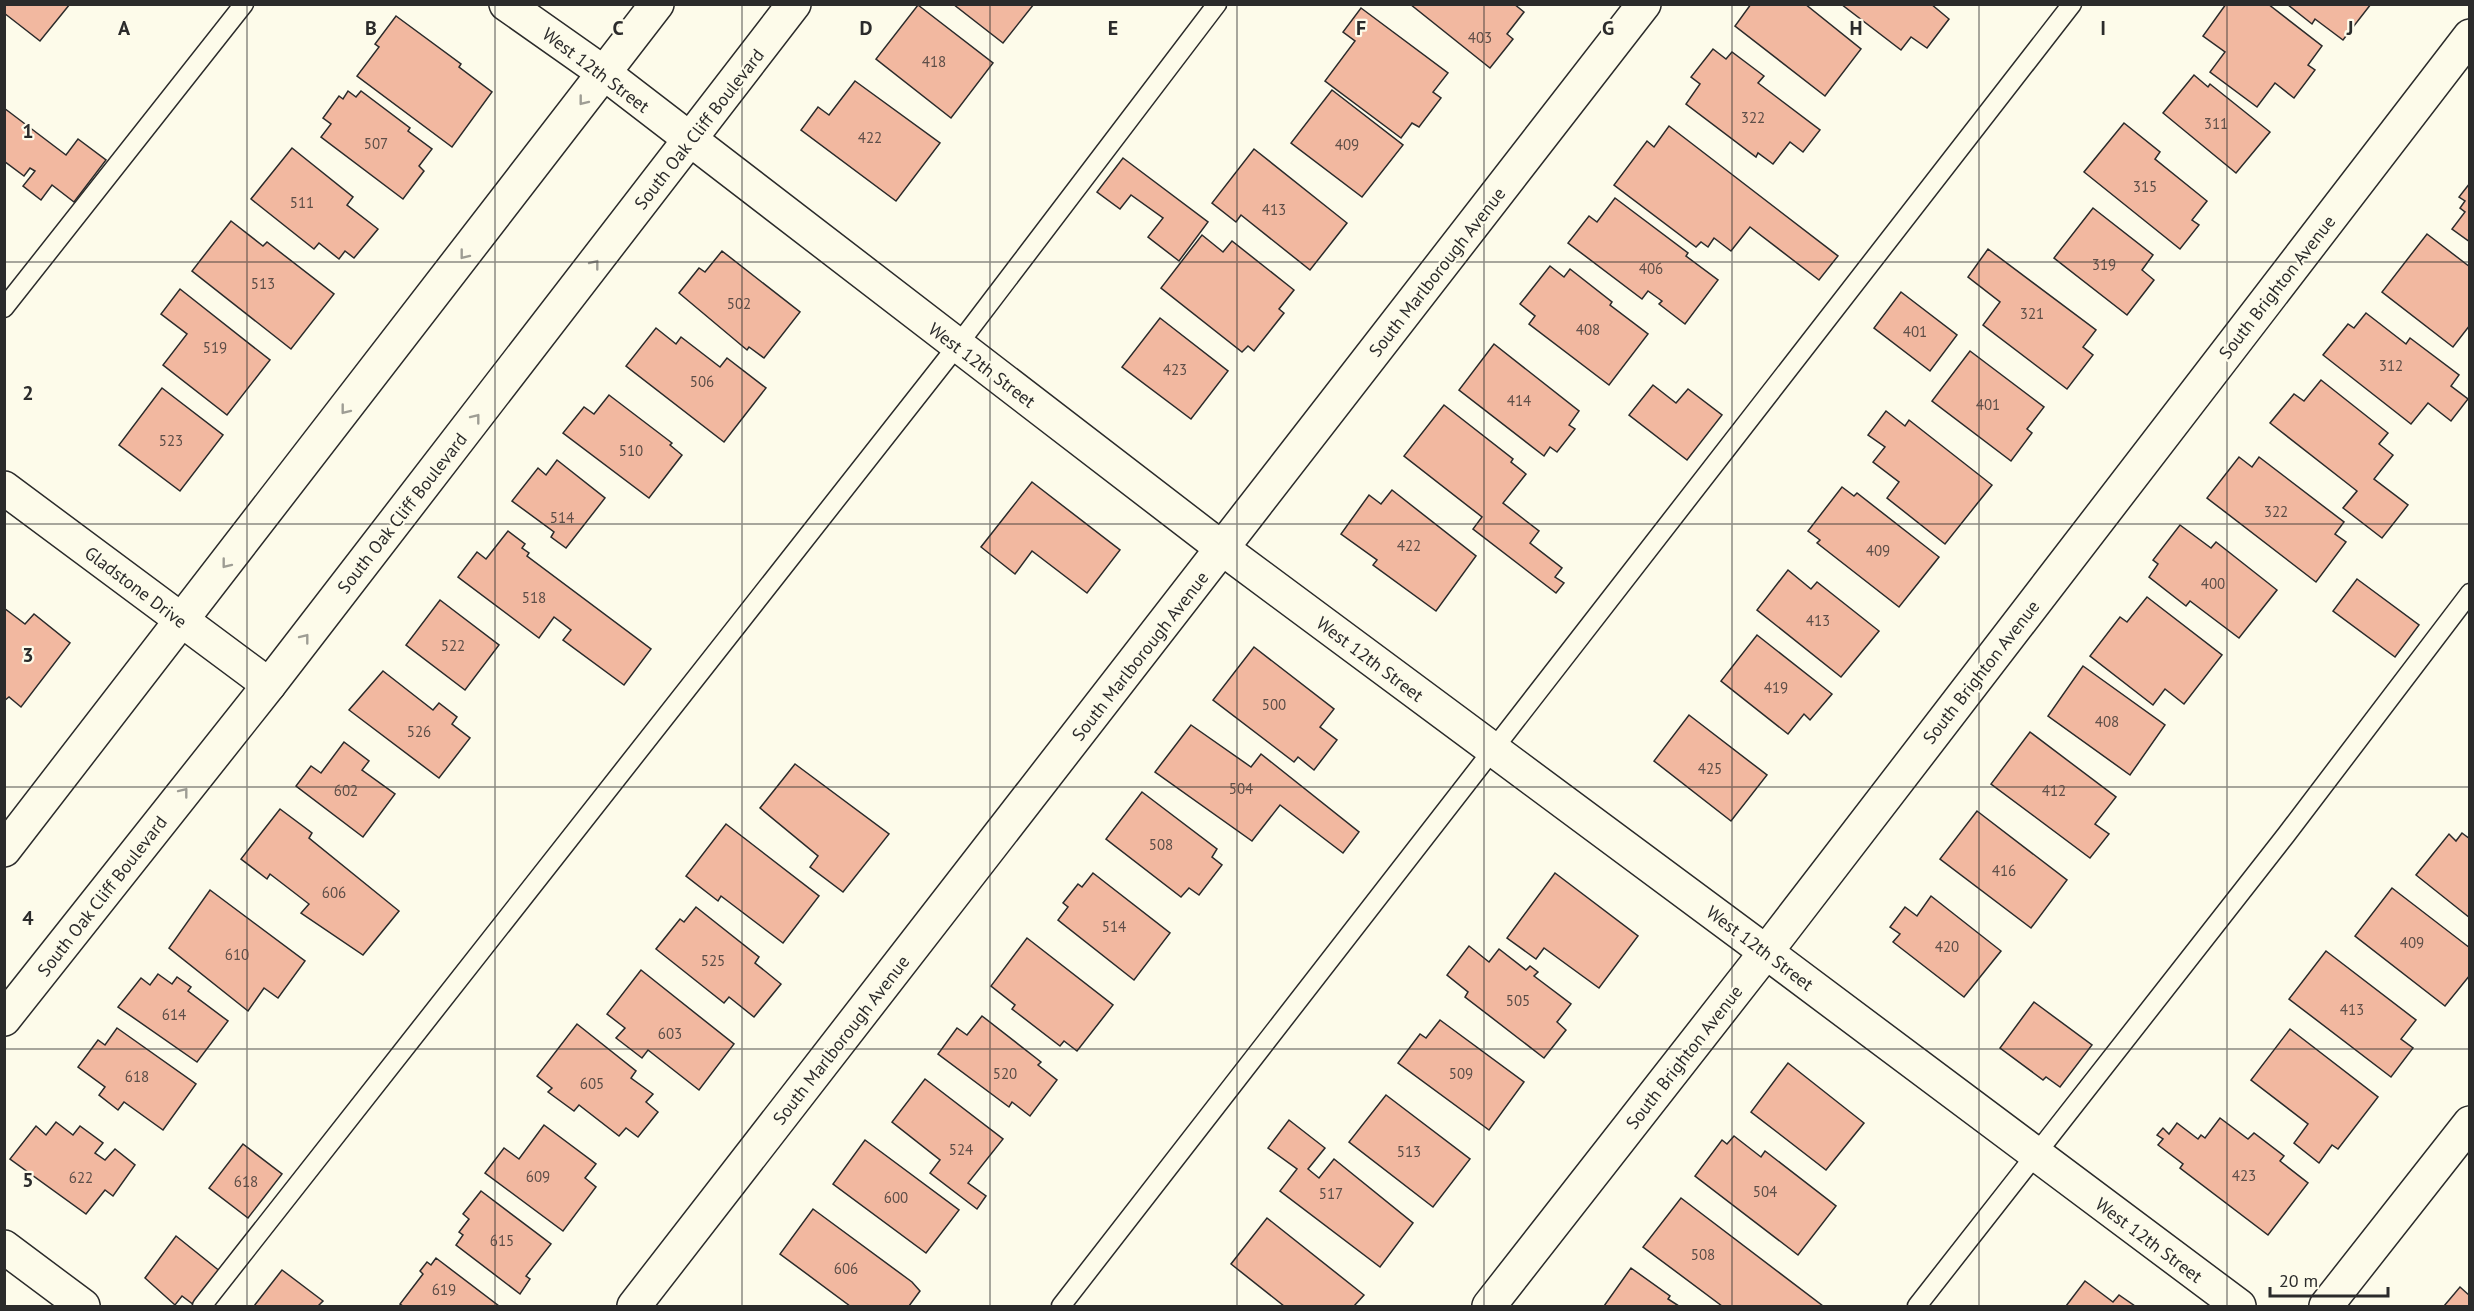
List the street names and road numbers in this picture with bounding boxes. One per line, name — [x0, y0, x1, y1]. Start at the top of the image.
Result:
street label: West 12th Street — [538, 22, 654, 118]
street label: South Oak Cliff Boulevard — [629, 44, 769, 214]
street label: South Marlborough Avenue — [1364, 183, 1510, 361]
street label: South Brighton Avenue — [2214, 210, 2340, 364]
street label: West 12th Street — [924, 317, 1040, 413]
street label: South Oak Cliff Boulevard — [332, 428, 472, 598]
street label: Gladstone Drive — [80, 541, 192, 633]
street label: South Marlborough Avenue — [1067, 567, 1213, 745]
street label: South Brighton Avenue — [1918, 595, 2044, 749]
street label: West 12th Street — [1312, 611, 1428, 707]
street label: South Oak Cliff Boulevard — [32, 811, 172, 981]
street label: West 12th Street — [1702, 900, 1818, 996]
street label: South Marlborough Avenue — [768, 951, 914, 1129]
street label: South Brighton Avenue — [1621, 980, 1747, 1134]
street label: West 12th Street — [2091, 1192, 2207, 1288]

